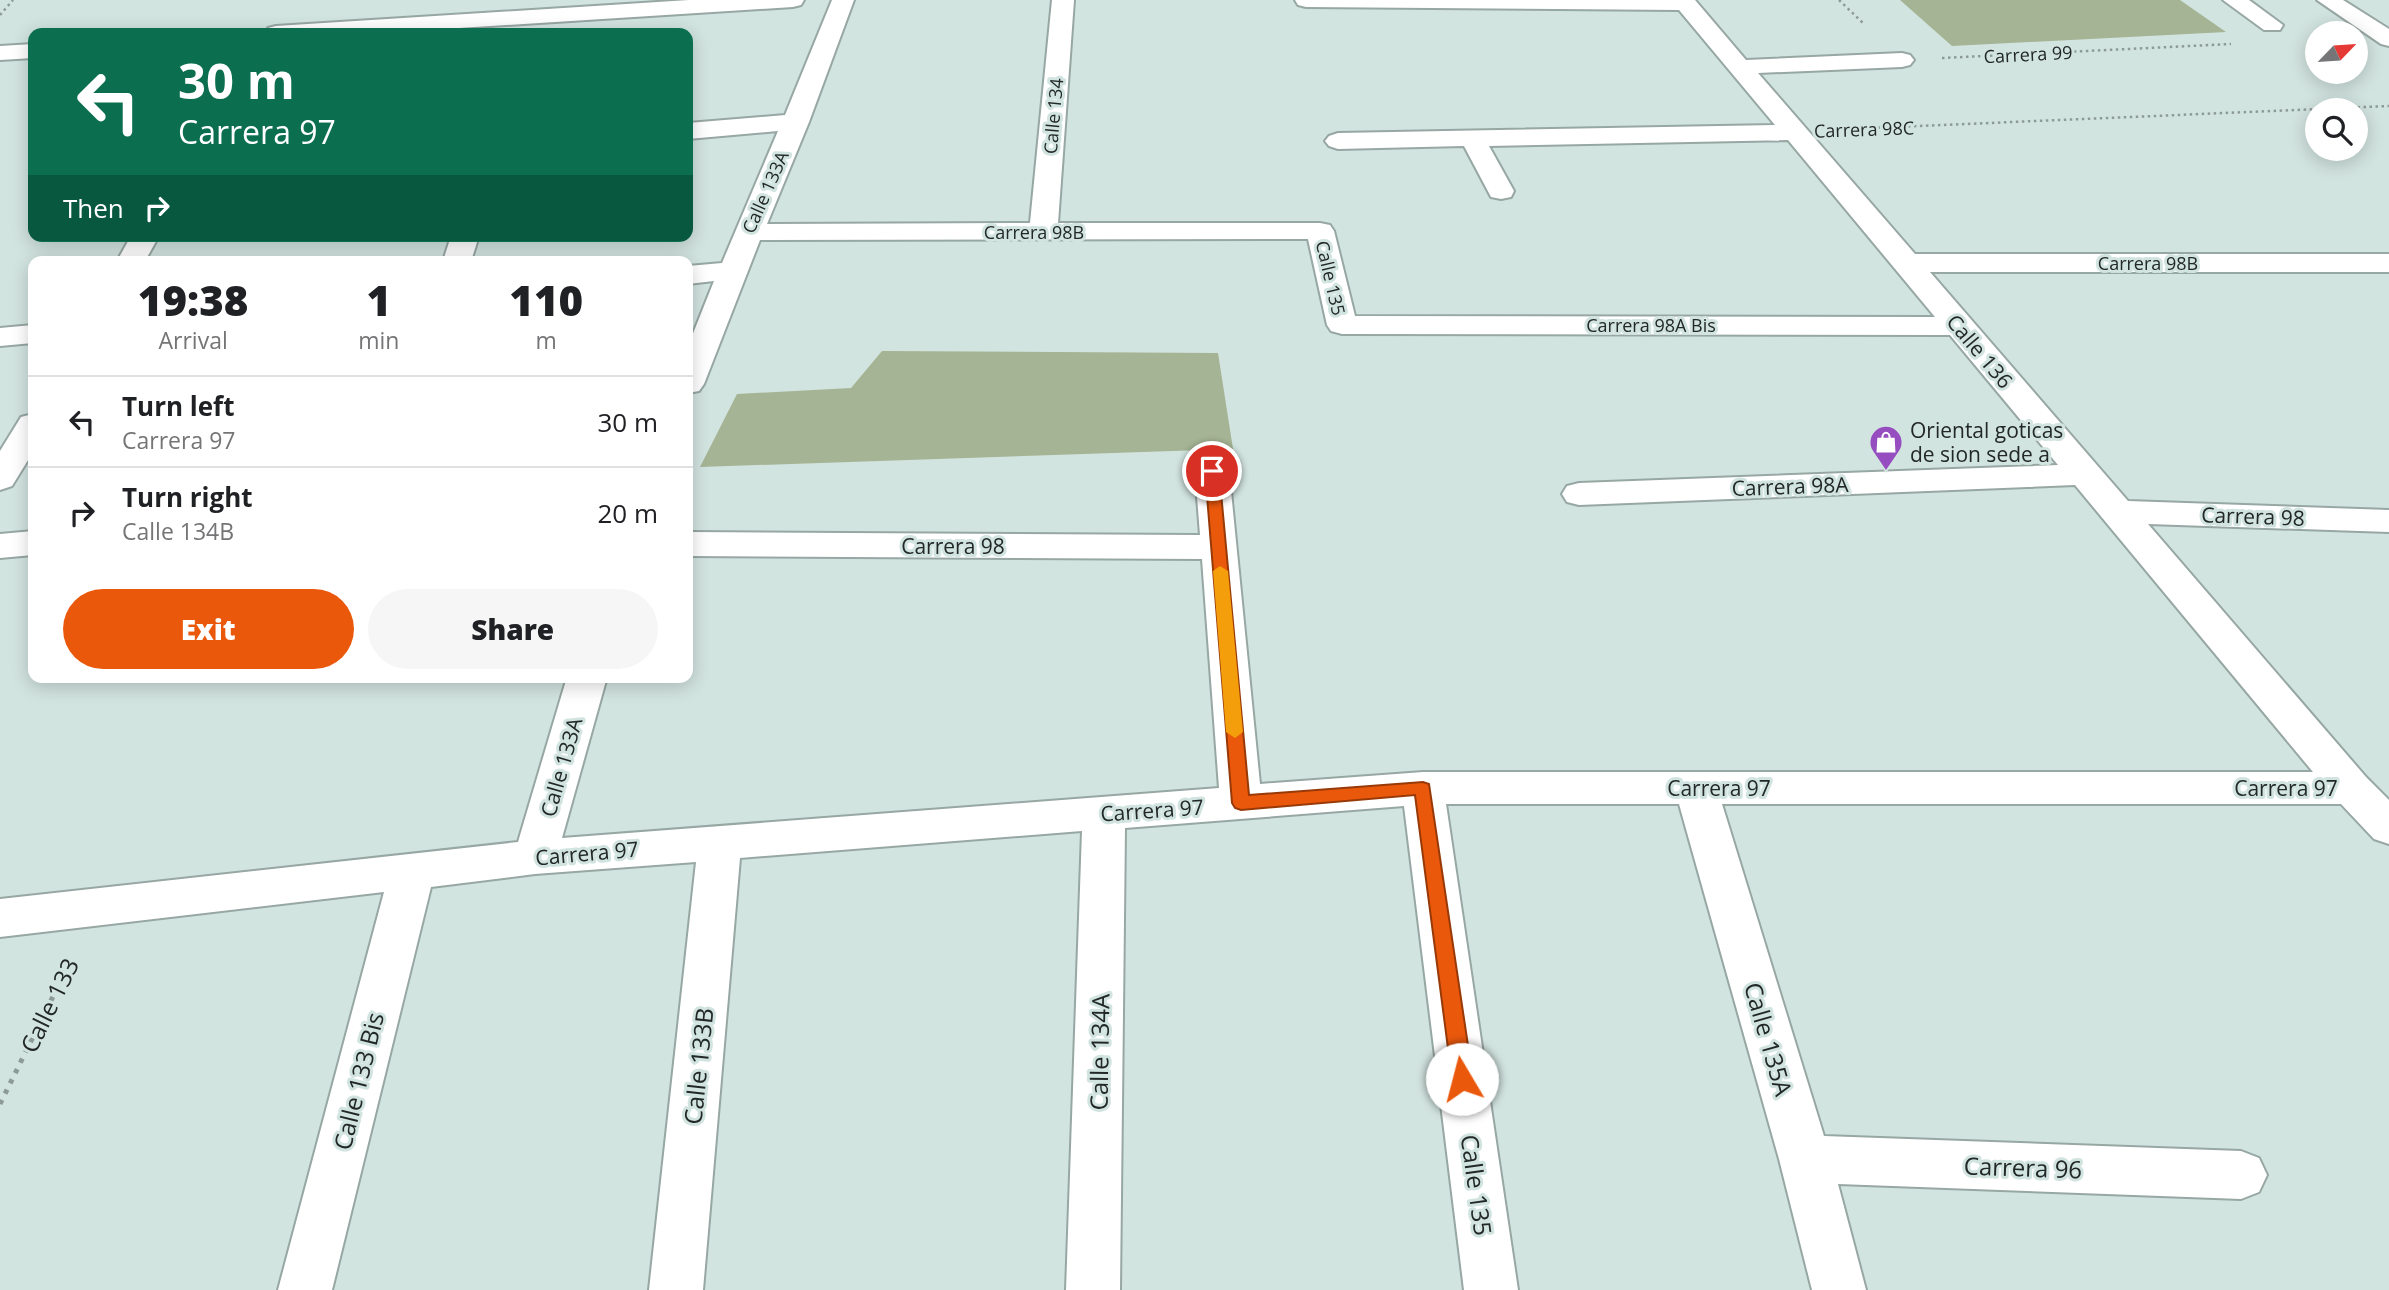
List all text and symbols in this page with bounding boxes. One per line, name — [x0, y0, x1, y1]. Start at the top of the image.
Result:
north arrow — [2305, 21, 2368, 84]
map controls — [2305, 21, 2368, 161]
street label: Carrera 99 — [1983, 40, 2073, 68]
text: 30 m — [178, 47, 295, 113]
icon: left — [63, 56, 154, 147]
street label: Calle 134 — [1038, 77, 1068, 155]
button: search — [2305, 98, 2368, 161]
text: Carrera 97 — [178, 110, 336, 153]
street label: Carrera 98C — [1814, 115, 1914, 143]
street label: Calle 133A — [736, 147, 794, 237]
icon: right — [138, 189, 176, 227]
text: Then — [63, 190, 124, 226]
street label: Carrera 98B — [984, 220, 1084, 244]
street label: Calle 135 — [1311, 238, 1351, 318]
street label: Carrera 98B — [2098, 251, 2198, 275]
text: 19:38 — [138, 271, 248, 328]
text: 1 — [367, 271, 391, 328]
text: 110 — [509, 271, 583, 328]
street label: Calle 136 — [1941, 308, 2019, 394]
street label: Carrera 98A Bis — [1586, 313, 1716, 337]
text: Arrival — [159, 324, 228, 356]
text: min — [358, 324, 399, 356]
text: m — [536, 324, 557, 356]
text: Turn left — [122, 388, 234, 424]
icon: left — [63, 403, 101, 441]
text: 30 m — [597, 404, 658, 440]
place label: Oriental goticas de sion sede a — [1910, 416, 2063, 468]
shop icon: Oriental goticas de sion sede a — [1867, 423, 1905, 472]
text: Carrera 97 — [122, 424, 235, 456]
pin — [1182, 441, 1242, 501]
icon: arrive — [1193, 452, 1231, 490]
street label: Carrera 98A — [1731, 470, 1850, 502]
text: Turn right — [122, 479, 253, 515]
icon: right — [63, 494, 101, 532]
text: 20 m — [597, 495, 658, 531]
street label: Carrera 98 — [2201, 500, 2305, 532]
text: Calle 134B — [122, 515, 234, 547]
street label: Carrera 98 — [901, 532, 1005, 560]
button: Exit — [63, 589, 354, 669]
button: Share — [368, 589, 658, 669]
street label: Calle 133A — [533, 713, 589, 820]
street label: Carrera 97 — [1667, 774, 1771, 802]
street label: Carrera 97 — [2234, 774, 2338, 802]
street label: Carrera 97 — [1099, 792, 1205, 828]
street label: Carrera 97 — [534, 835, 640, 871]
street label: Calle 133 — [12, 952, 86, 1058]
street label: Calle 135A — [1737, 978, 1801, 1100]
street label: Calle 134A — [1081, 993, 1117, 1111]
street label: Calle 133B — [675, 1006, 721, 1126]
street label: Calle 133 Bis — [325, 1009, 391, 1153]
position arrow — [1425, 1042, 1499, 1116]
street label: Calle 135 — [1454, 1132, 1500, 1238]
street label: Carrera 96 — [1963, 1148, 2083, 1186]

